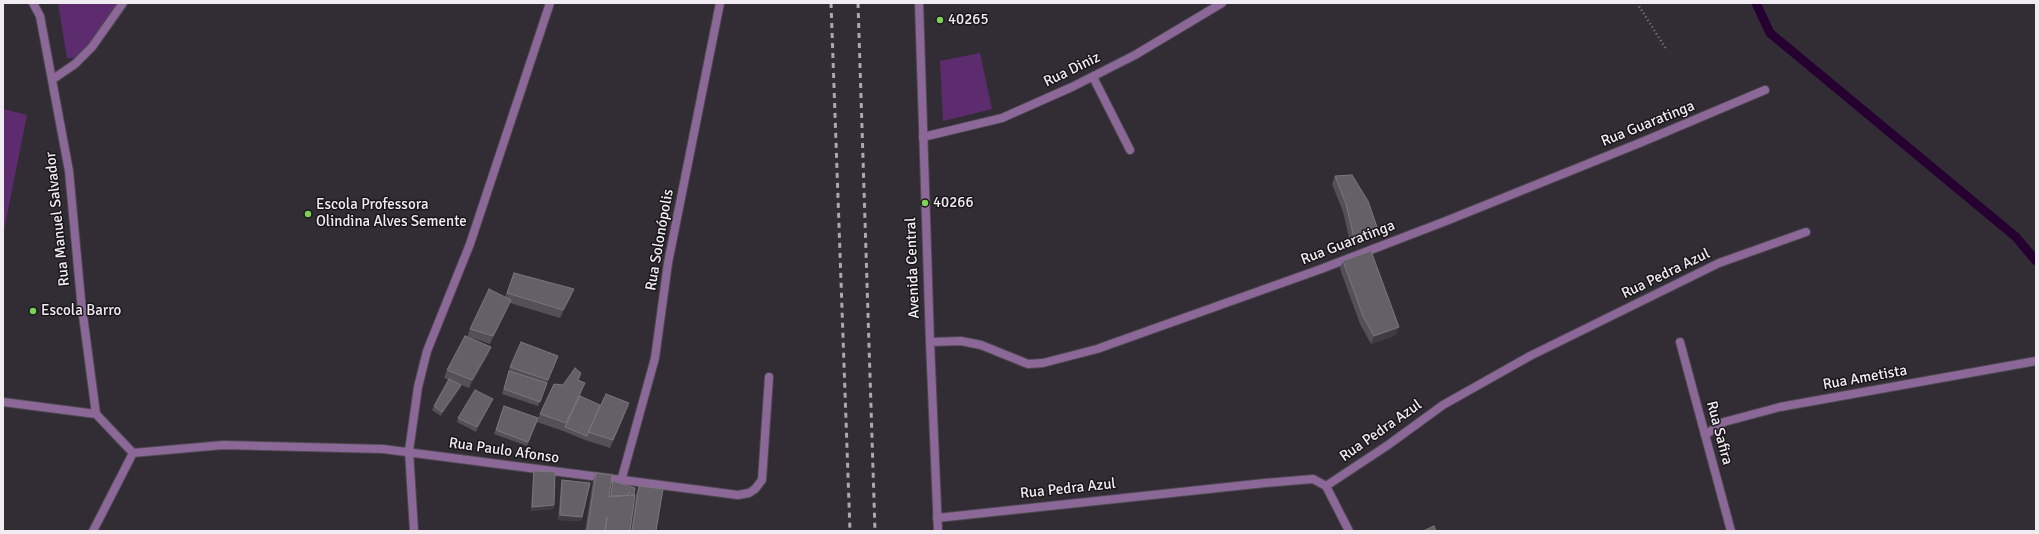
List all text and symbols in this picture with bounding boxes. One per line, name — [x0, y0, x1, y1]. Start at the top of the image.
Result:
place label: 40265 — [948, 11, 988, 29]
marker: 40265 — [935, 15, 945, 25]
street label: Rua Diniz — [1041, 49, 1103, 91]
street label: Rua Guaratinga — [1599, 97, 1697, 151]
street label: Rua Manuel Salvador — [42, 151, 74, 287]
street label: Rua Solonópolis — [642, 188, 678, 292]
place label: 40266 — [933, 194, 973, 212]
place label: Escola Professora Olindina Alves Semente — [316, 196, 467, 231]
marker: 40266 — [920, 198, 930, 208]
marker: Escola Professora Olindina Alves Semente — [303, 209, 313, 219]
street label: Avenida Central — [902, 217, 924, 319]
street label: Rua Guaratinga — [1298, 217, 1398, 269]
street label: Rua Pedra Azul — [1619, 245, 1713, 303]
place label: Escola Barro — [41, 302, 121, 320]
marker: Escola Barro — [28, 306, 38, 316]
street label: Rua Ametista — [1821, 362, 1909, 394]
street label: Rua Pedra Azul — [1336, 396, 1426, 466]
street label: Rua Safira — [1702, 399, 1736, 467]
street label: Rua Paulo Afonso — [448, 434, 560, 468]
street label: Rua Pedra Azul — [1019, 475, 1117, 503]

